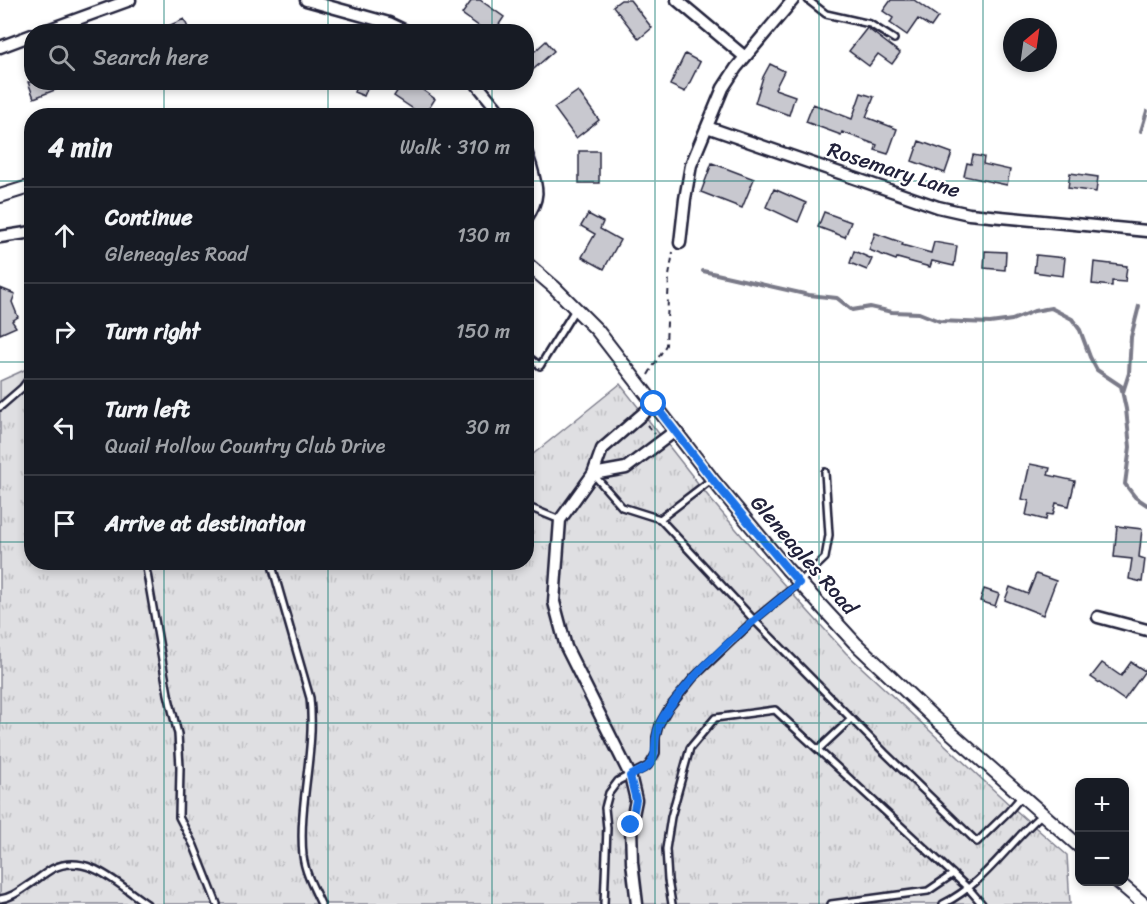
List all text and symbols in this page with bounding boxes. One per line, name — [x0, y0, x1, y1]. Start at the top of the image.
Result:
north arrow — [1003, 18, 1057, 72]
search box — [24, 24, 534, 90]
text: Search here — [93, 38, 209, 77]
icon: search — [45, 41, 78, 74]
text: 4 min — [48, 124, 112, 170]
text: Walk · 310 m — [400, 130, 510, 165]
street label: Rosemary Lane — [823, 131, 966, 209]
text: Continue — [105, 198, 193, 237]
text: 130 m — [457, 218, 510, 253]
icon: ahead — [48, 219, 81, 252]
text: Gleneagles Road — [105, 237, 248, 272]
text: Turn right — [105, 312, 200, 351]
text: 150 m — [456, 314, 510, 349]
icon: right — [48, 315, 81, 348]
text: Turn left — [105, 390, 190, 429]
route start — [640, 390, 666, 416]
text: 30 m — [466, 410, 510, 445]
icon: left — [48, 411, 81, 444]
text: Quail Hollow Country Club Drive — [105, 429, 385, 464]
street label: Gleneagles Road — [740, 486, 869, 626]
text: Arrive at destination — [105, 504, 306, 543]
icon: arrive — [48, 507, 81, 540]
map controls — [1075, 778, 1129, 886]
button: + — [1075, 778, 1129, 832]
route end — [617, 811, 643, 837]
button: − — [1075, 832, 1129, 886]

